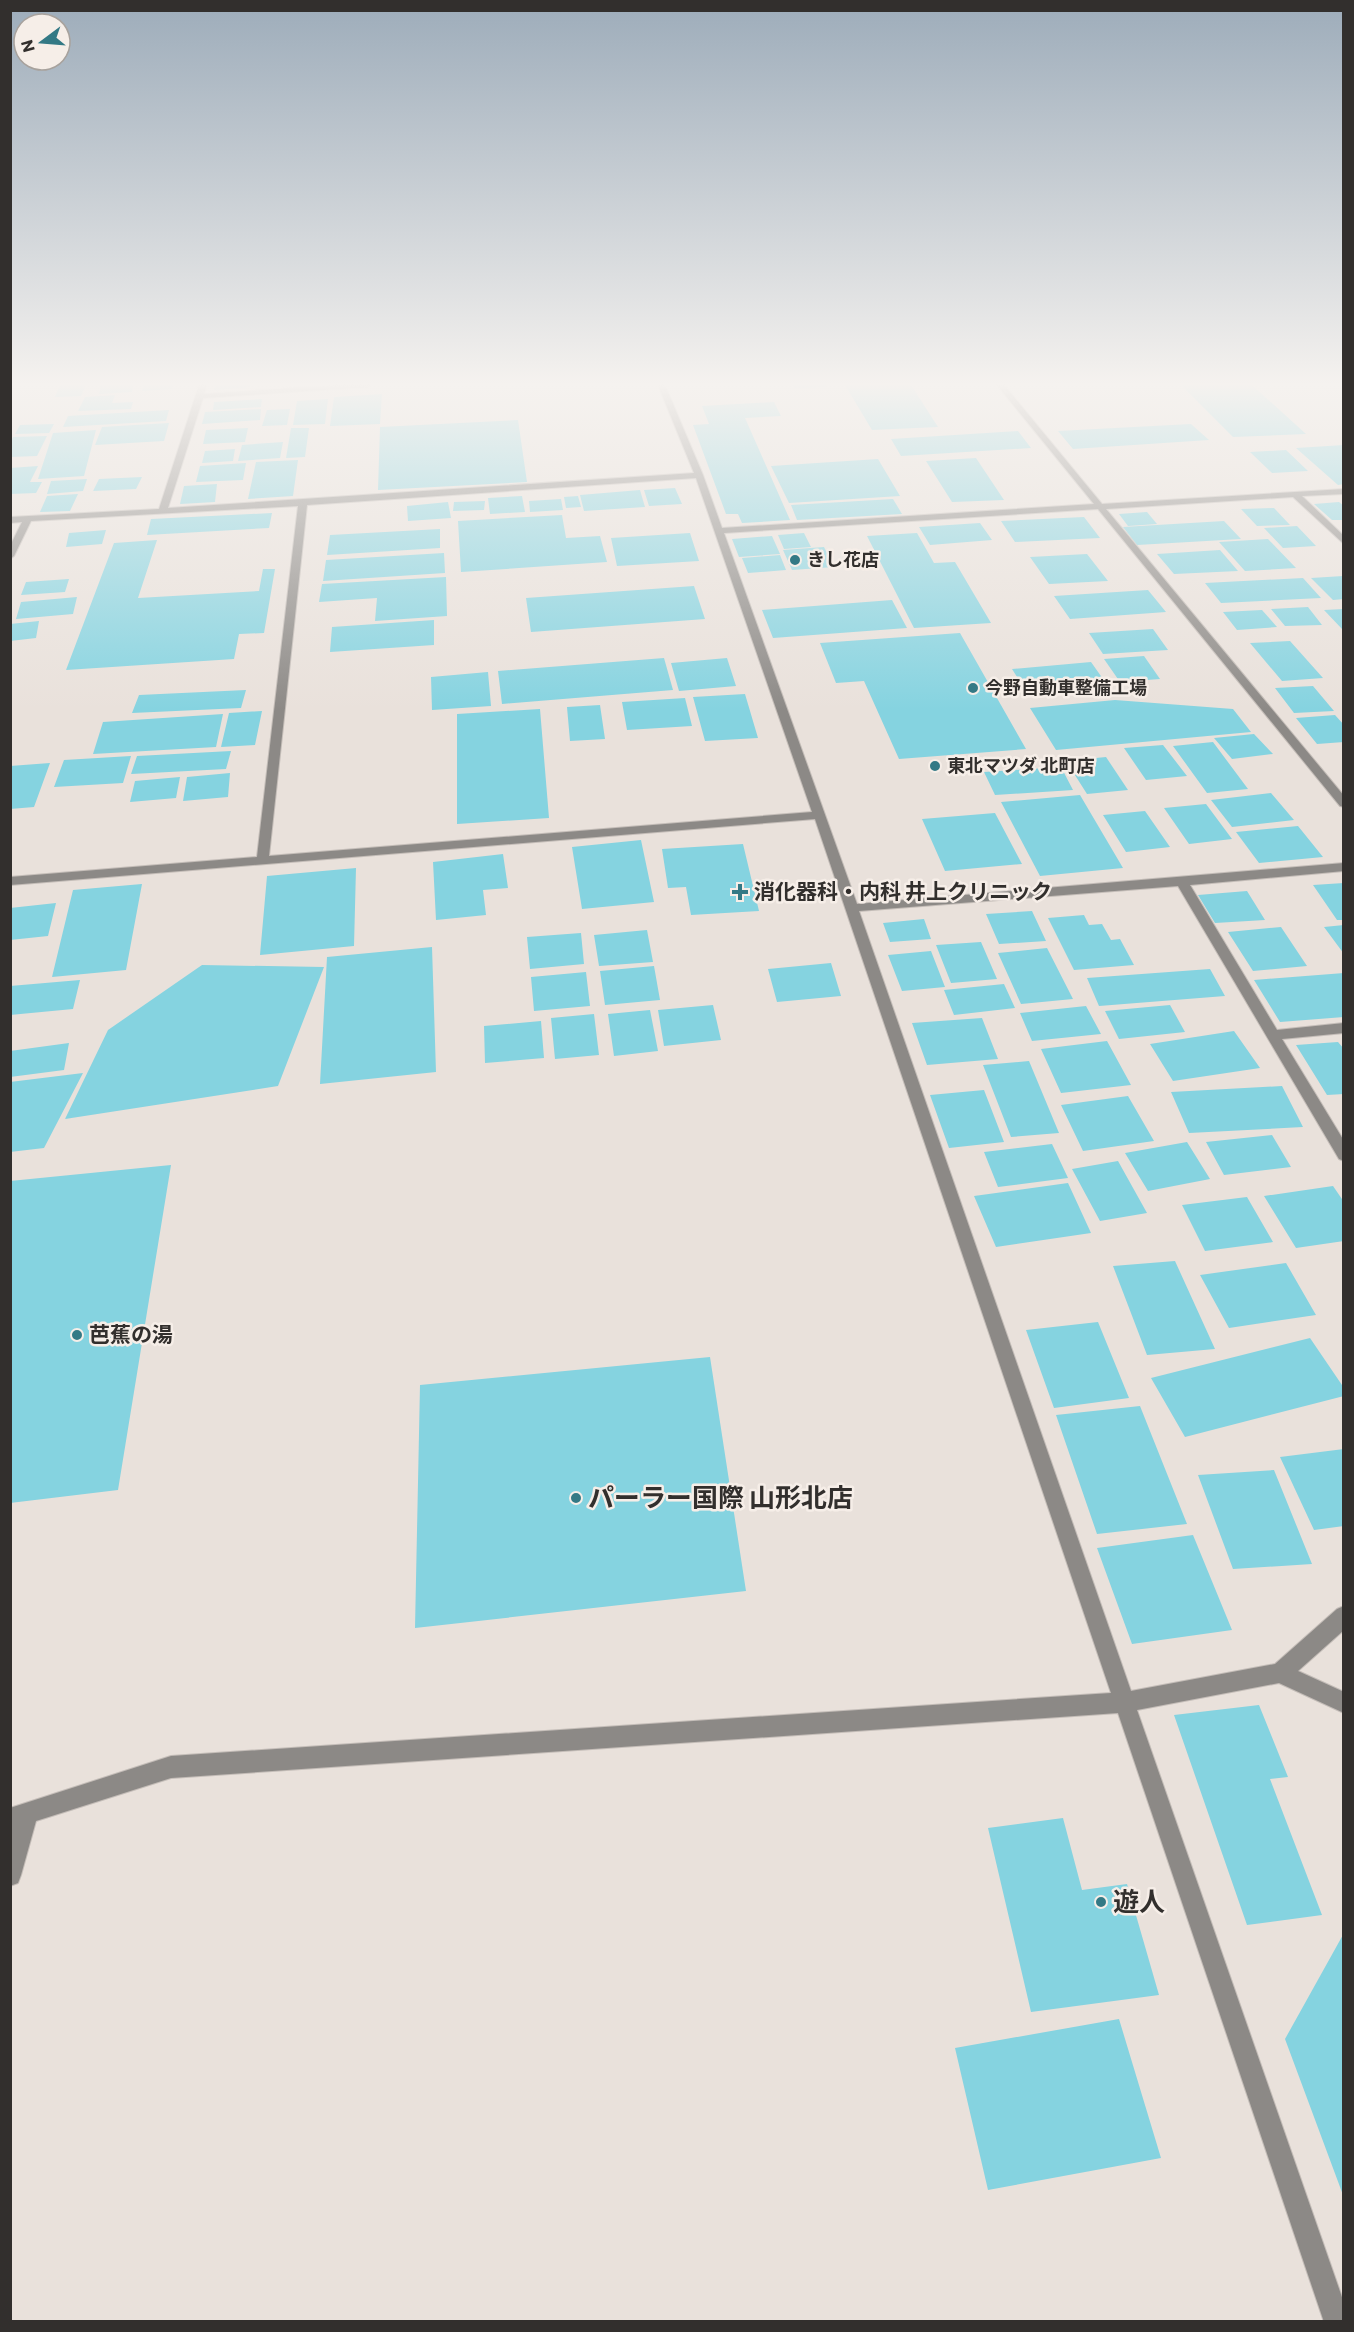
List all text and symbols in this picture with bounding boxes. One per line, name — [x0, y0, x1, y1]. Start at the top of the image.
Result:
north arrow — [12, 12, 72, 72]
text: N — [16, 38, 38, 55]
place label: きし花店 — [807, 548, 879, 570]
marker: きし花店 — [788, 553, 802, 567]
place label: 今野自動車整備工場 — [985, 676, 1147, 698]
marker: 今野自動車整備工場 — [966, 681, 980, 695]
place label: 東北マツダ 北町店 — [947, 754, 1094, 776]
marker: 東北マツダ 北町店 — [928, 759, 942, 773]
place label: 消化器科・内科 井上クリニック — [754, 878, 1052, 903]
marker: 消化器科・内科 井上クリニック — [731, 883, 749, 901]
place label: 芭蕉の湯 — [89, 1321, 173, 1346]
marker: 芭蕉の湯 — [70, 1328, 84, 1342]
place label: パーラー国際 山形北店 — [588, 1481, 853, 1512]
marker: パーラー国際 山形北店 — [569, 1491, 583, 1505]
place label: 遊人 — [1113, 1885, 1165, 1916]
marker: 遊人 — [1094, 1895, 1108, 1909]

